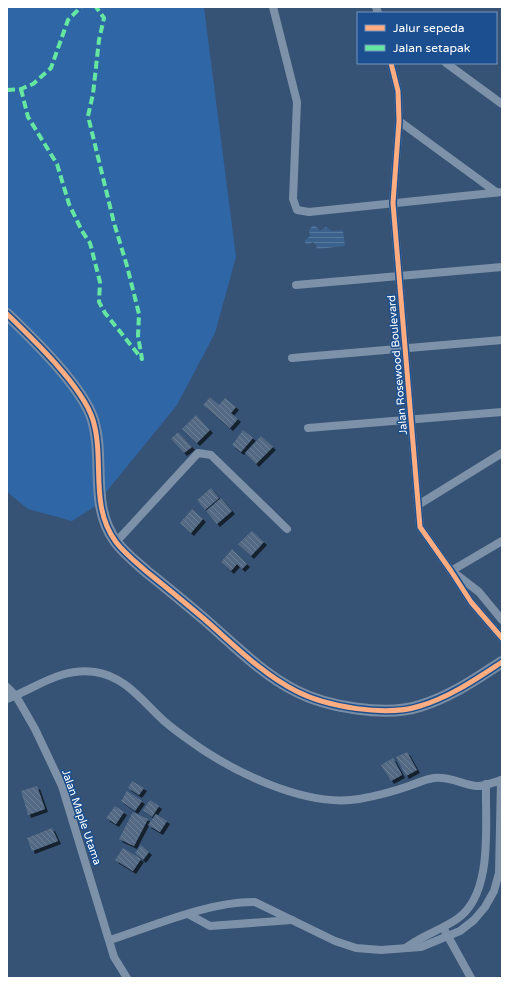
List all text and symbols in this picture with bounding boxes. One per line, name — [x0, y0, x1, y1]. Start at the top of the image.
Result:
legend — [357, 12, 497, 64]
text: Jalur sepeda — [393, 21, 465, 35]
text: Jalan setapak — [393, 41, 471, 55]
street label: Jalan Rosewood Boulevard — [385, 294, 410, 435]
street label: Jalan Maple Utama — [59, 768, 104, 867]

